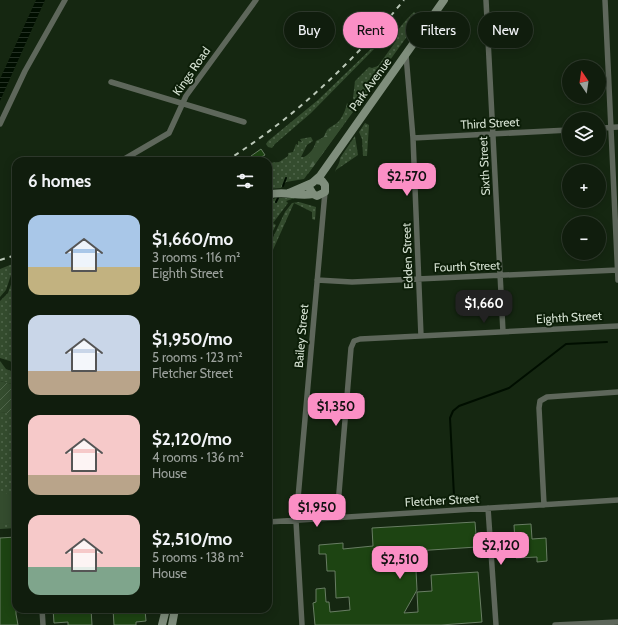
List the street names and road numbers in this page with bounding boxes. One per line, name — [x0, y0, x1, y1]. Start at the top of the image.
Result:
street label: Kings Road — [169, 44, 213, 98]
street label: Park Avenue — [346, 54, 394, 114]
street label: Third Street — [460, 114, 520, 132]
street label: Sixth Street — [475, 136, 493, 196]
street label: Edden Street — [398, 223, 416, 289]
street label: Fourth Street — [433, 257, 501, 275]
street label: Bailey Street — [291, 303, 311, 369]
street label: Eighth Street — [536, 308, 602, 326]
street label: Fletcher Street — [404, 491, 480, 509]

